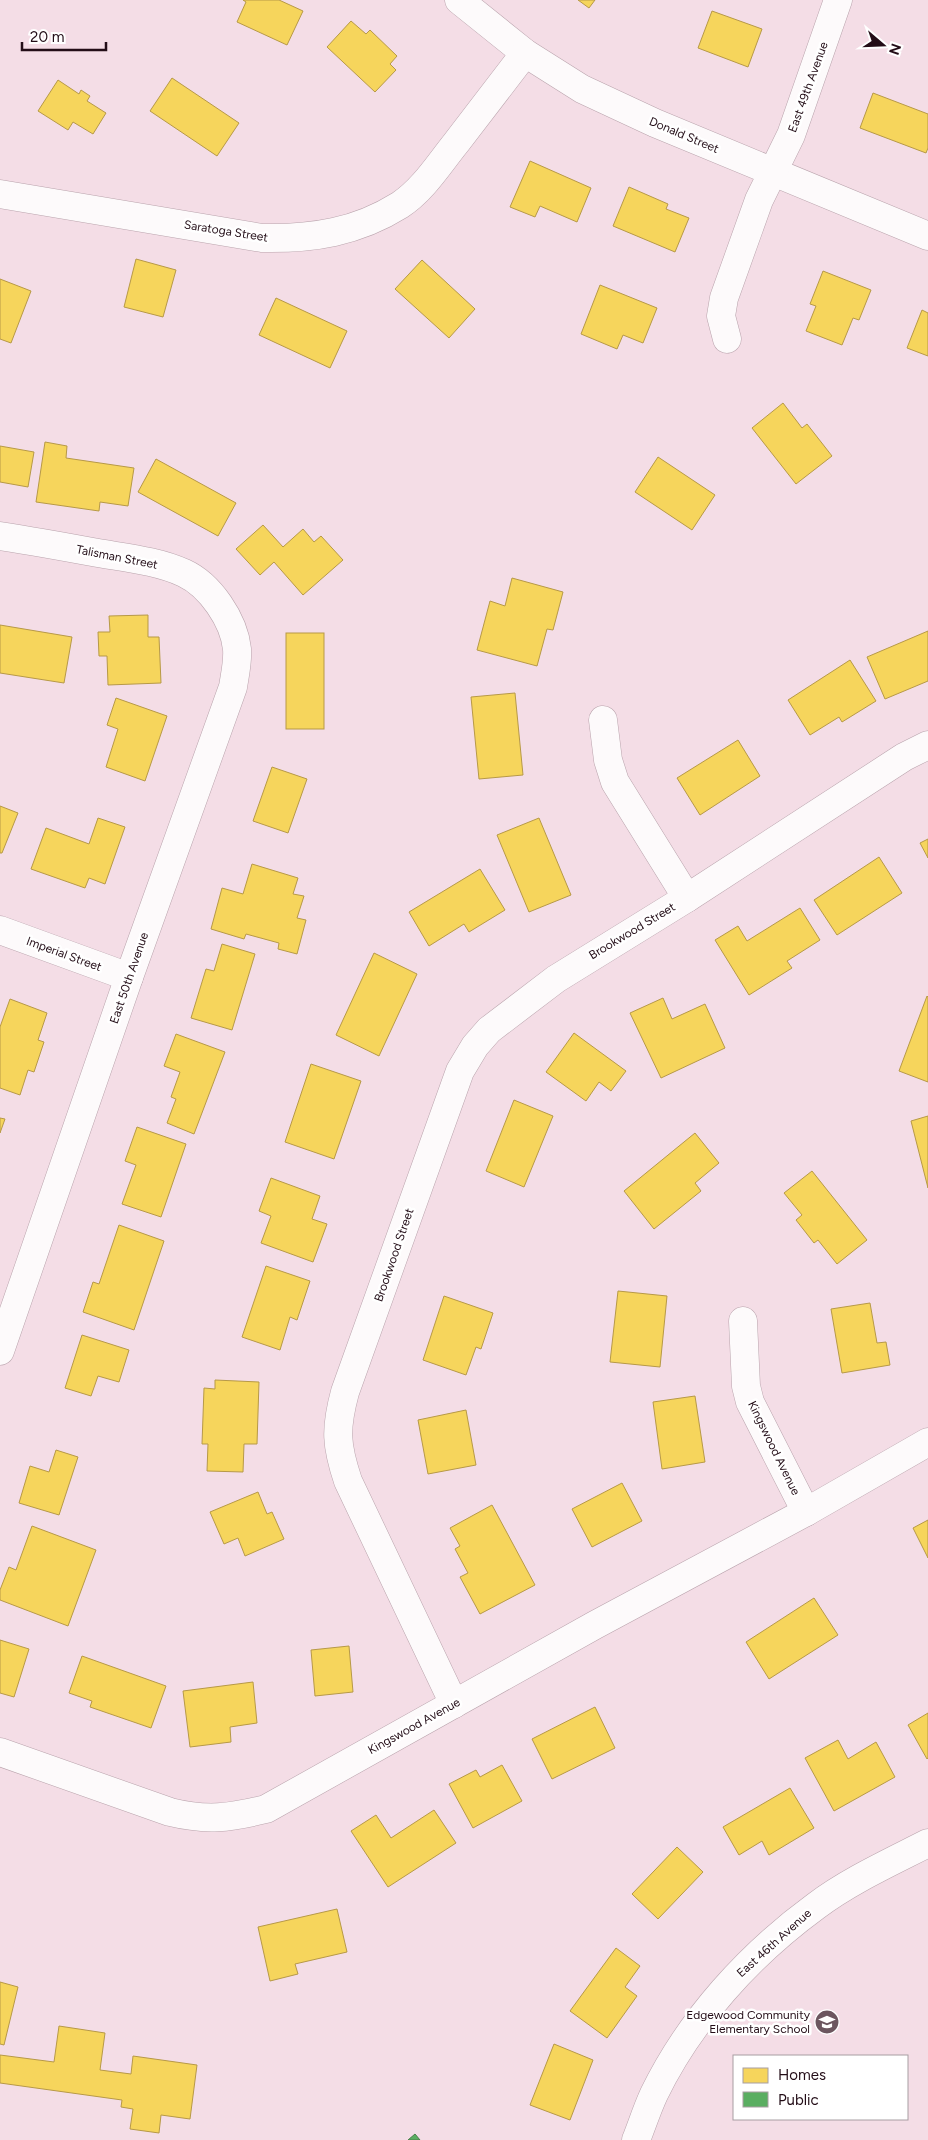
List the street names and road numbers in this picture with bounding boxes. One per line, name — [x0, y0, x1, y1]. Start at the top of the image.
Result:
street label: East 49th Avenue — [785, 39, 831, 134]
street label: Donald Street — [647, 114, 721, 156]
street label: Saratoga Street — [183, 217, 269, 245]
street label: Talisman Street — [75, 542, 159, 572]
street label: Brookwood Street — [586, 900, 678, 962]
street label: East 50th Avenue — [107, 930, 151, 1026]
street label: Imperial Street — [24, 934, 104, 974]
street label: Brookwood Street — [371, 1206, 417, 1304]
street label: Kingswood Avenue — [745, 1399, 803, 1498]
street label: Kingswood Avenue — [365, 1695, 463, 1757]
street label: East 46th Avenue — [734, 1906, 814, 1980]

